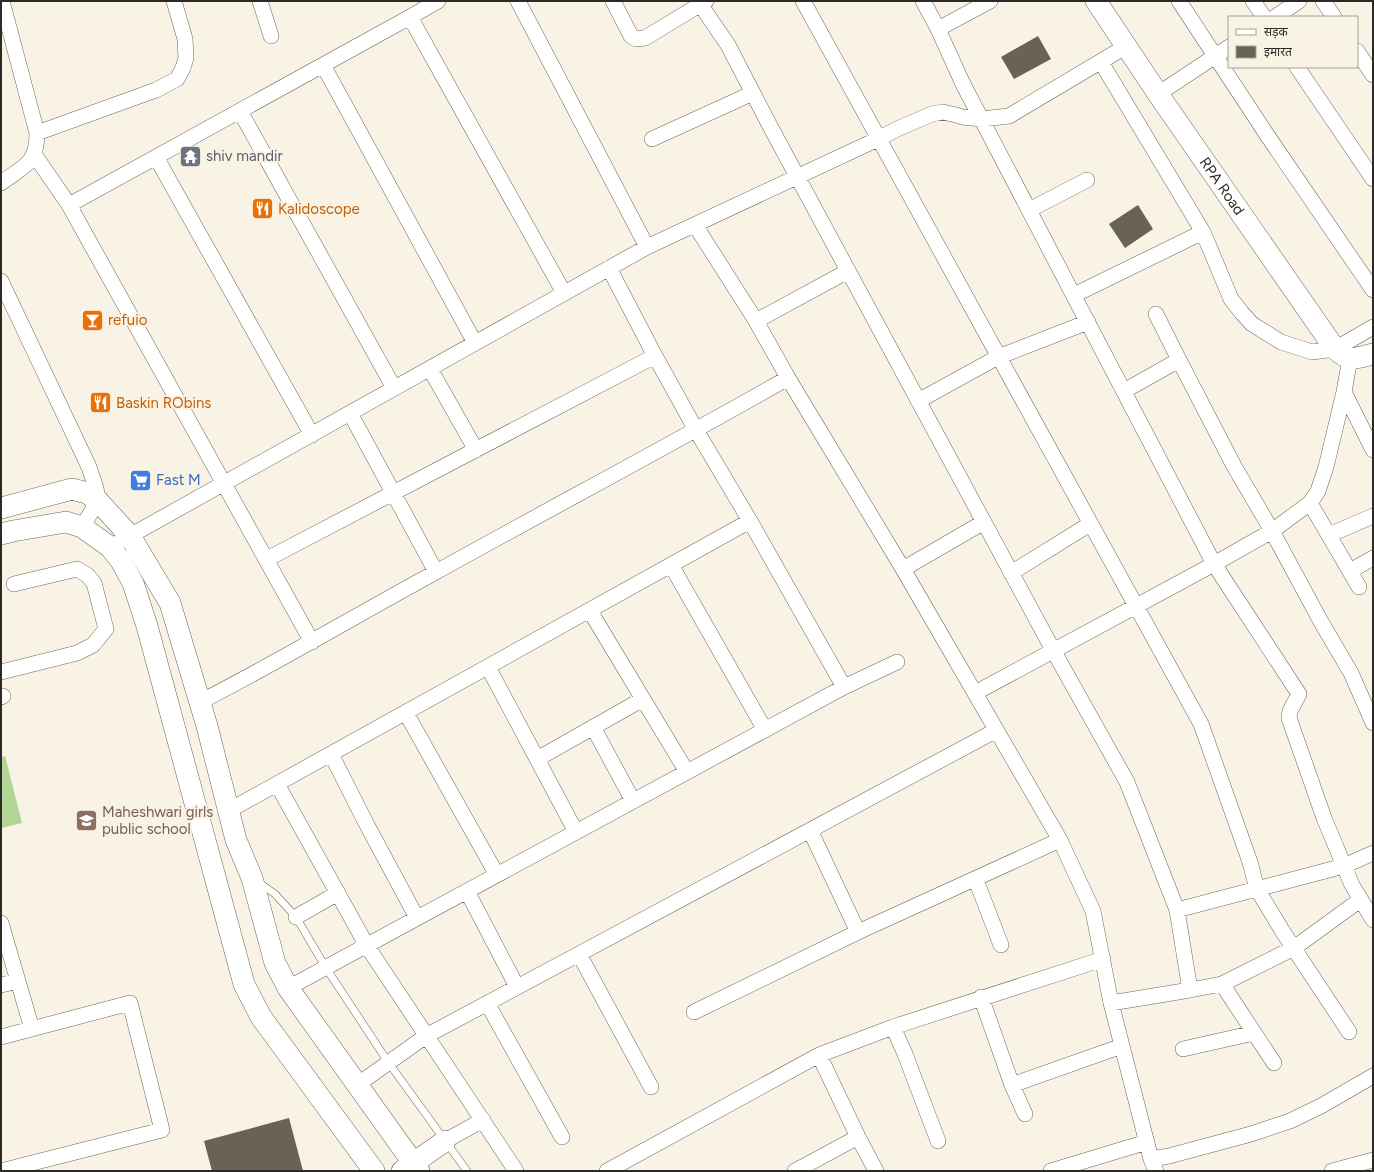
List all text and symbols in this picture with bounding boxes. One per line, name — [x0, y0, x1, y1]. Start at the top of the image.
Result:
legend — [1228, 16, 1358, 68]
text: सड़क — [1264, 25, 1289, 39]
text: इमारत — [1264, 45, 1293, 59]
temple icon: shiv mandir — [178, 143, 204, 169]
place label: shiv mandir — [206, 147, 282, 165]
street label: RPA Road — [1196, 154, 1248, 219]
restaurant icon: Kalidoscope — [250, 196, 276, 222]
place label: Kalidoscope — [278, 200, 360, 218]
bar icon: refuio — [80, 307, 106, 333]
place label: refuio — [108, 311, 148, 329]
restaurant icon: Baskin RObins — [87, 390, 113, 416]
place label: Baskin RObins — [116, 394, 211, 412]
supermarket icon: Fast M — [127, 467, 153, 493]
place label: Fast M — [156, 471, 201, 489]
place label: Maheshwari girls public school — [102, 803, 213, 838]
school or university icon: Maheshwari girls public school — [73, 808, 99, 834]

